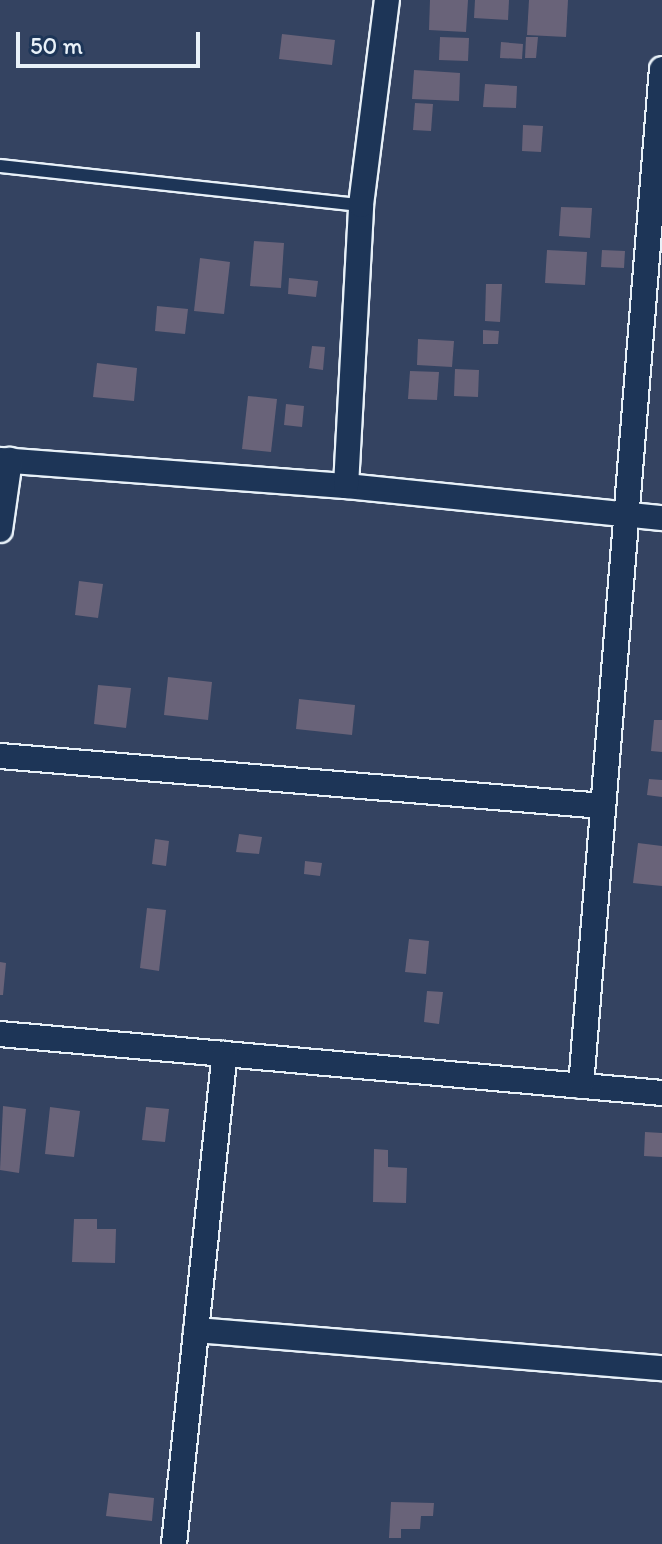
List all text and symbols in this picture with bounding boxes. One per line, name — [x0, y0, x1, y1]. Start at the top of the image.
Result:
scale bar — [20, 16, 204, 66]
text: 50 m — [30, 31, 83, 60]

